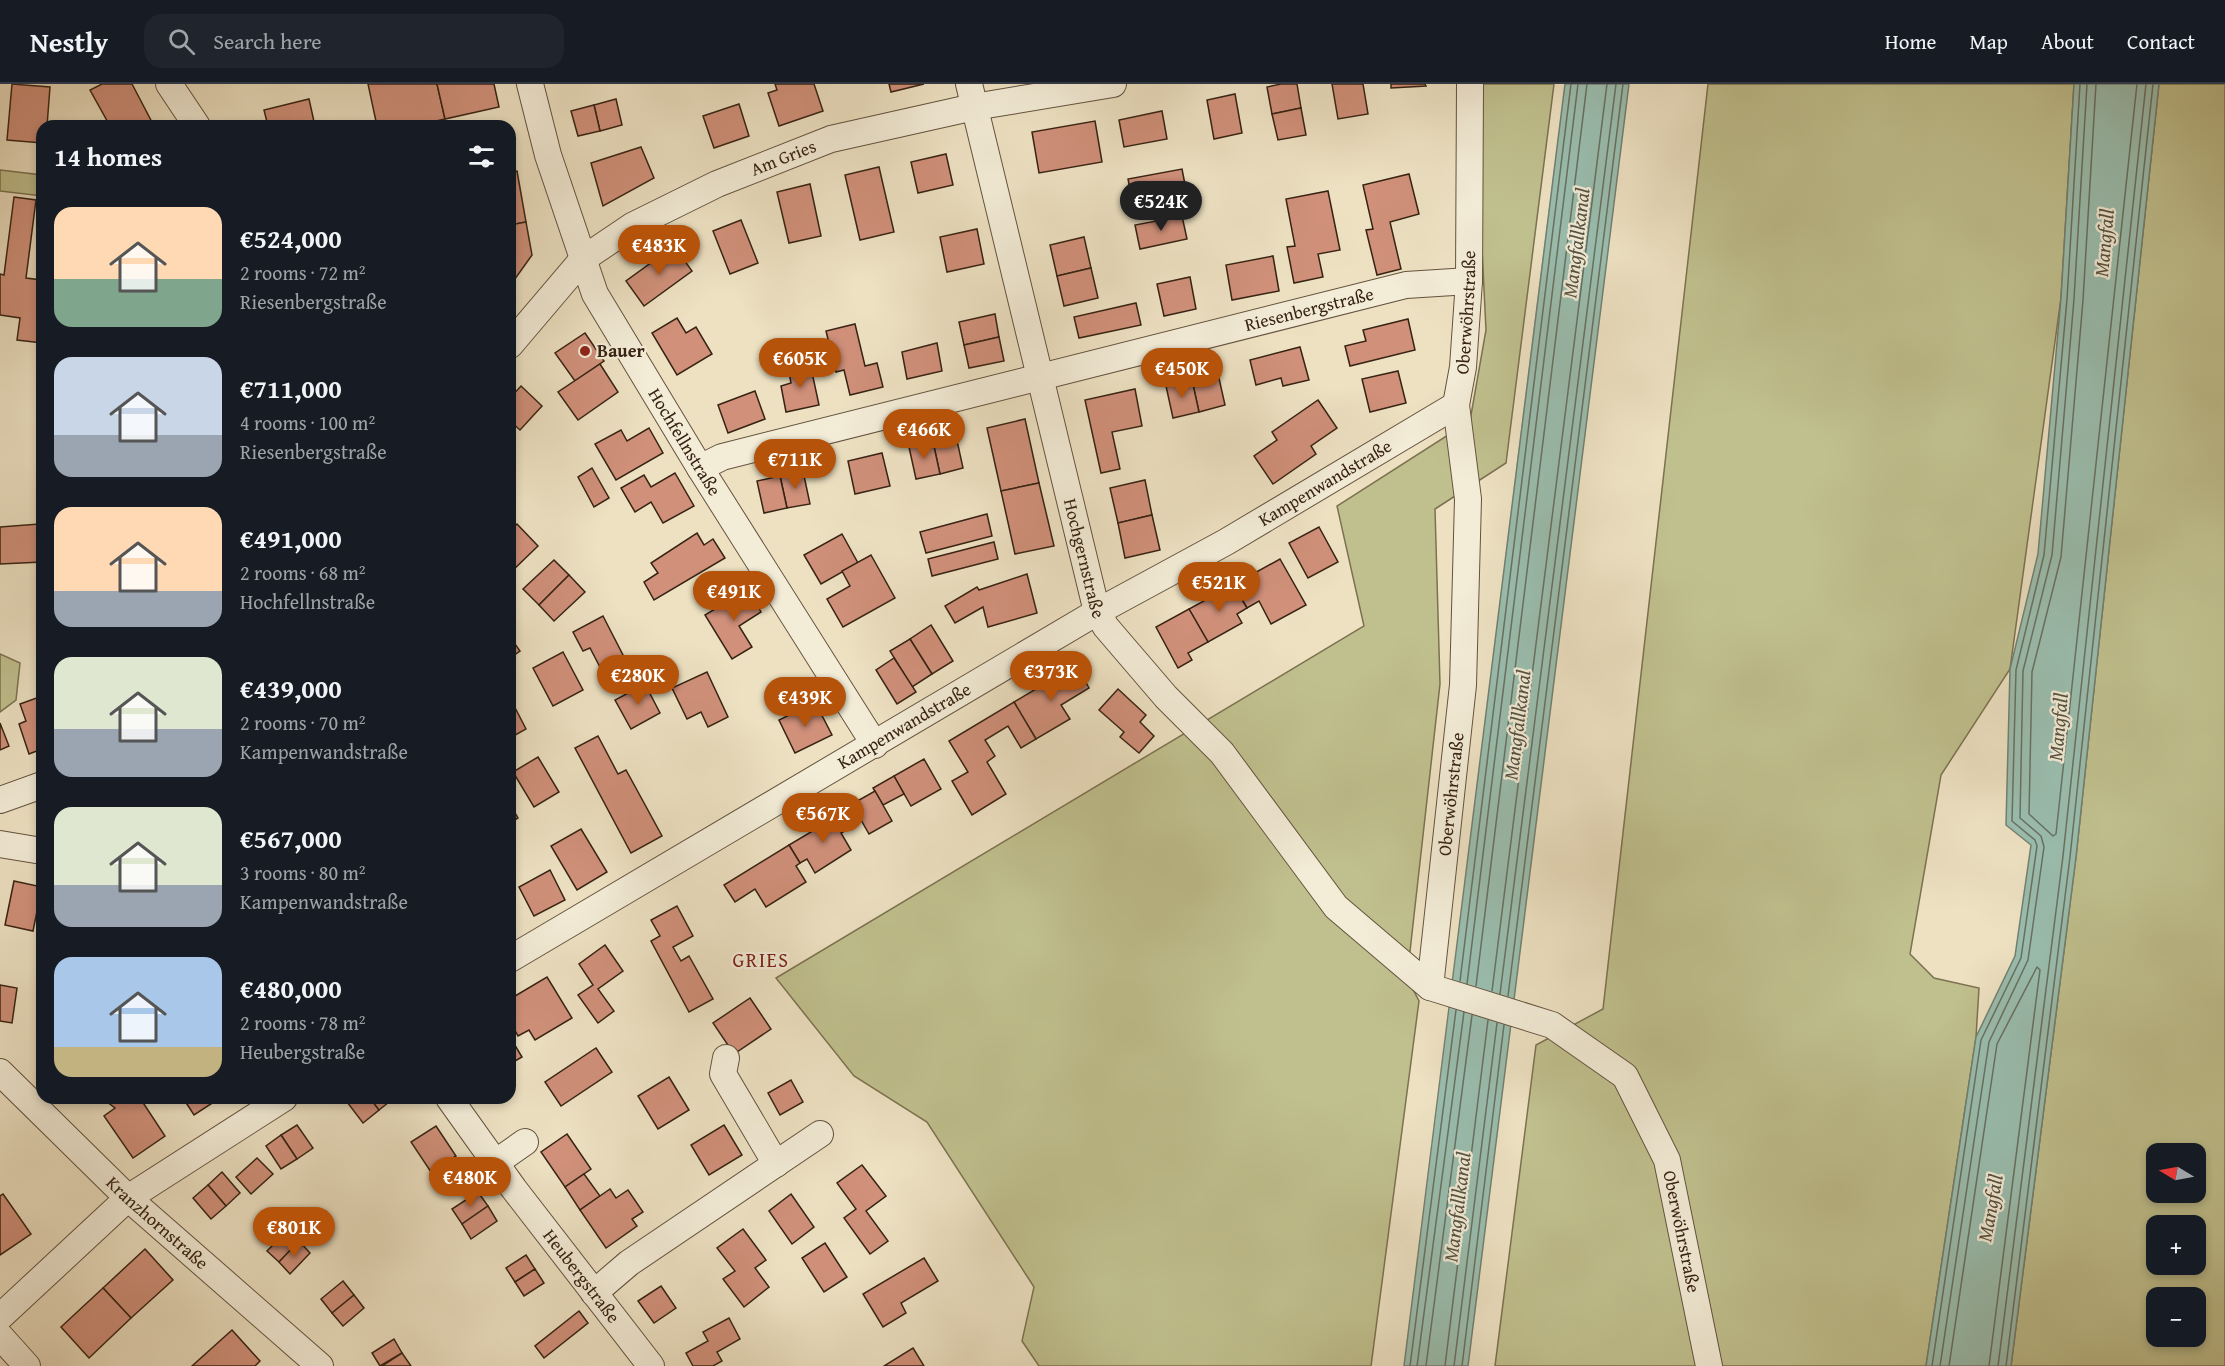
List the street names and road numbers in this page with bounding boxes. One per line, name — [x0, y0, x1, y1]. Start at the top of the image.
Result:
street label: Am Gries — [746, 132, 820, 182]
street label: Oberwöhrstraße — [1448, 250, 1482, 376]
street label: Riesenbergstraße — [1242, 280, 1376, 338]
street label: Hochfellnstraße — [642, 383, 728, 501]
street label: Kampenwandstraße — [1253, 432, 1397, 533]
street label: Hochgernstraße — [1057, 496, 1112, 624]
street label: Kampenwandstraße — [832, 675, 976, 776]
street label: Oberwöhrstraße — [1430, 731, 1471, 857]
street label: Oberwöhrstraße — [1656, 1168, 1708, 1295]
street label: Kranzhornstraße — [100, 1170, 215, 1276]
street label: Heubergstraße — [537, 1223, 627, 1329]

